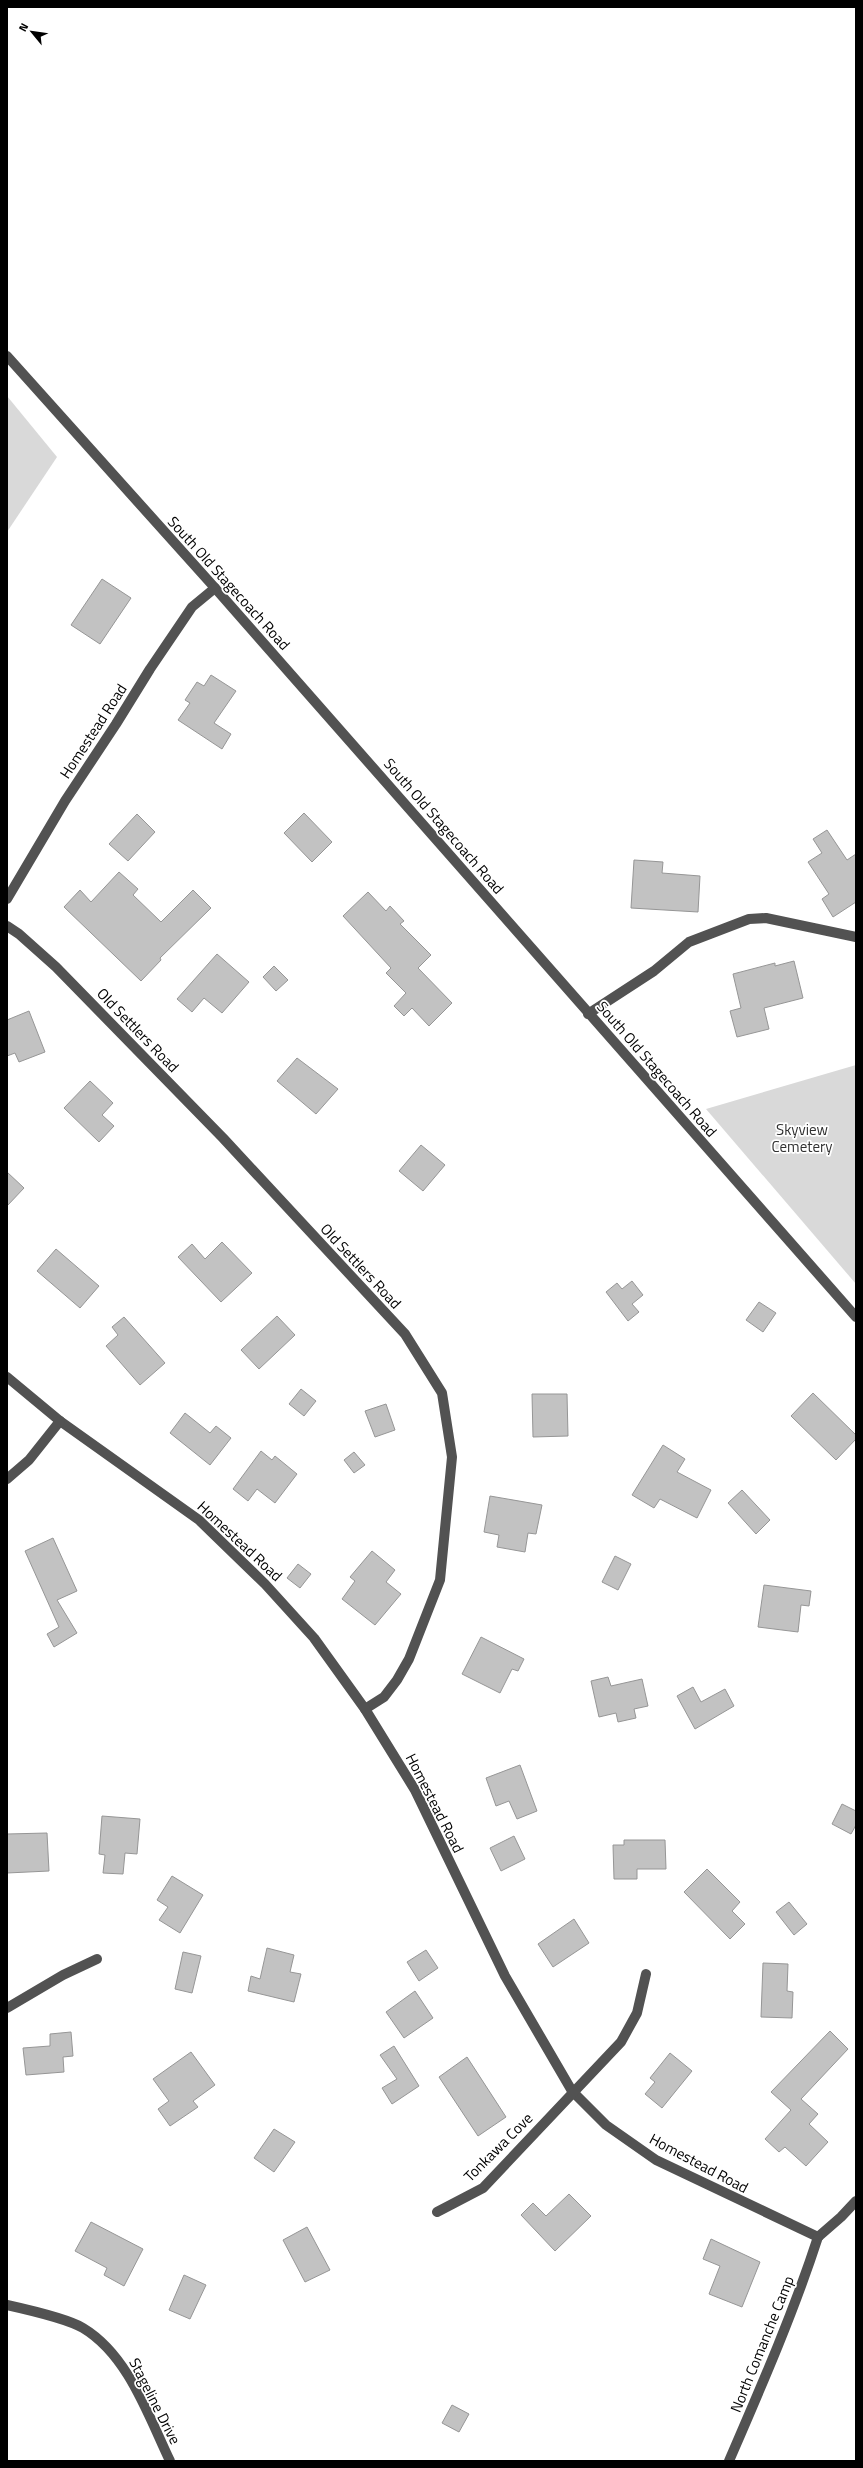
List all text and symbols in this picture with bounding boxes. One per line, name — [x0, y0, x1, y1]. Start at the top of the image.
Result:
north arrow — [12, 12, 52, 52]
text: N — [14, 20, 32, 34]
street label: South Old Stagecoach Road — [162, 511, 296, 655]
street label: Homestead Road — [54, 679, 132, 783]
street label: South Old Stagecoach Road — [378, 753, 510, 899]
street label: Old Settlers Road — [92, 983, 184, 1077]
street label: South Old Stagecoach Road — [591, 996, 723, 1142]
park label: Skyview Cemetery — [772, 1118, 832, 1158]
street label: Old Settlers Road — [315, 1218, 407, 1314]
street label: Homestead Road — [192, 1495, 288, 1587]
street label: Homestead Road — [400, 1749, 470, 1857]
street label: Tonkawa Cove — [458, 2107, 538, 2187]
street label: Homestead Road — [645, 2127, 753, 2199]
street label: North Comanche Camp — [724, 2272, 800, 2416]
street label: Stageline Drive — [123, 2354, 187, 2448]

